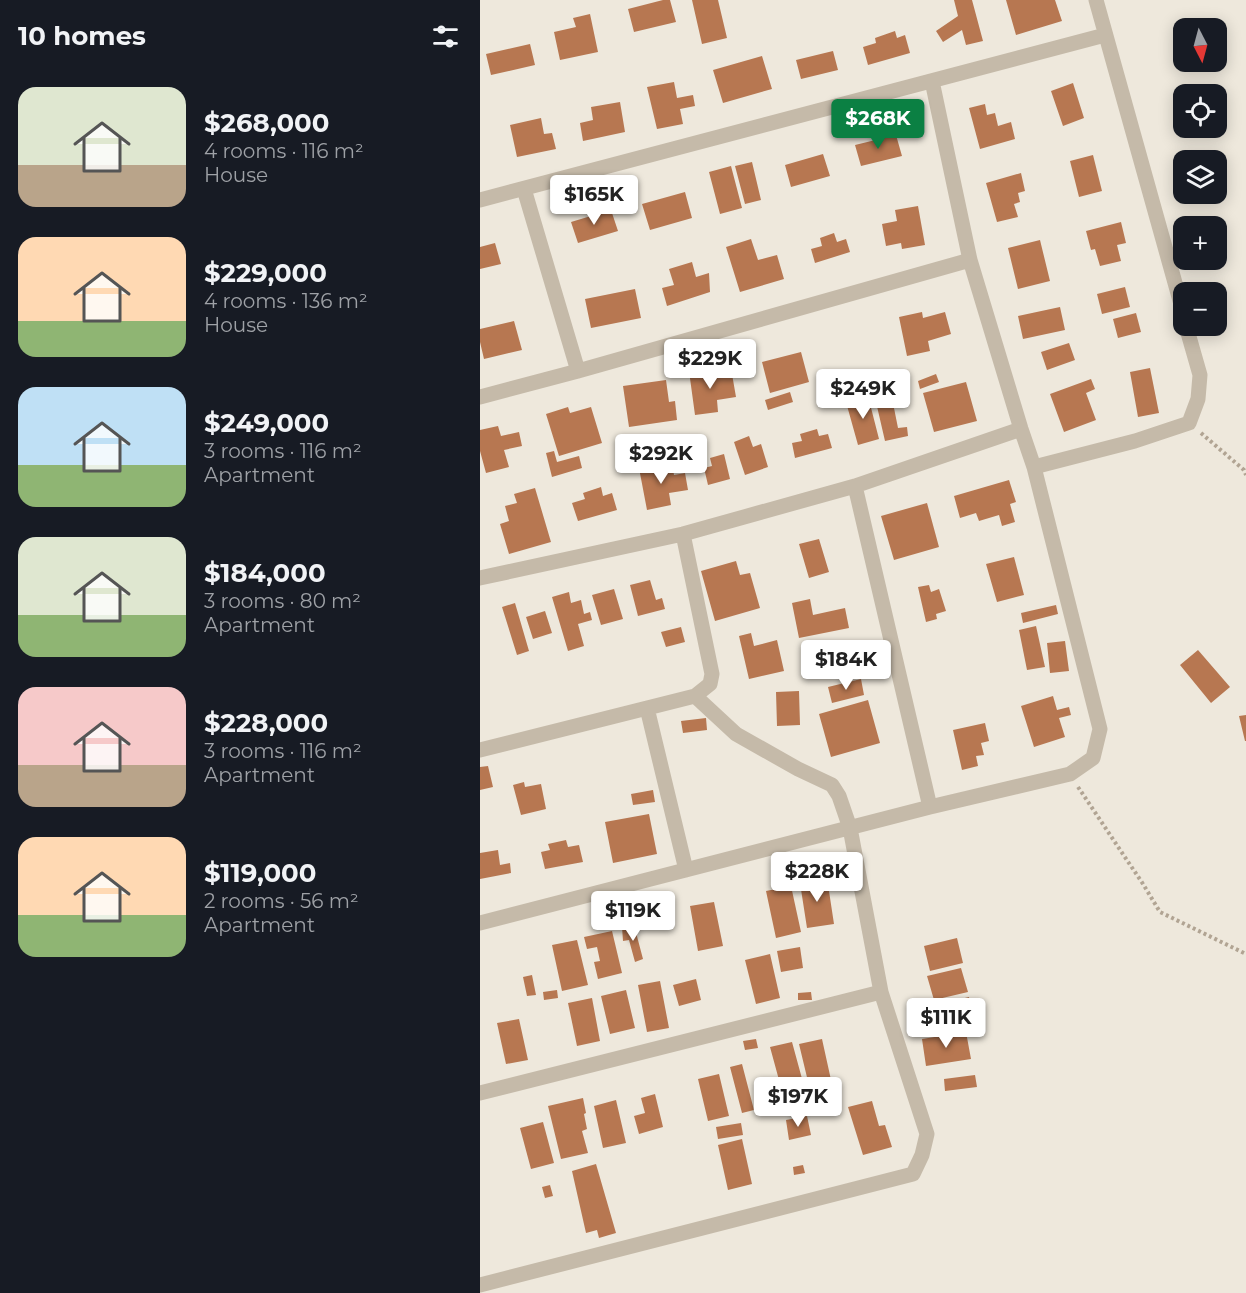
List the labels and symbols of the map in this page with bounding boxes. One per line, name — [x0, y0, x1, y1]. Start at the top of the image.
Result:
north arrow — [1173, 18, 1227, 72]
pin: $268K — [836, 99, 920, 150]
pin: $165K — [552, 175, 636, 226]
pin: $229K — [668, 339, 752, 390]
pin: $249K — [821, 369, 905, 420]
pin: $292K — [619, 434, 703, 485]
pin: $184K — [804, 640, 888, 691]
pin: $228K — [775, 852, 859, 903]
pin: $119K — [591, 891, 675, 942]
pin: $111K — [904, 998, 988, 1049]
pin: $197K — [756, 1077, 840, 1128]

